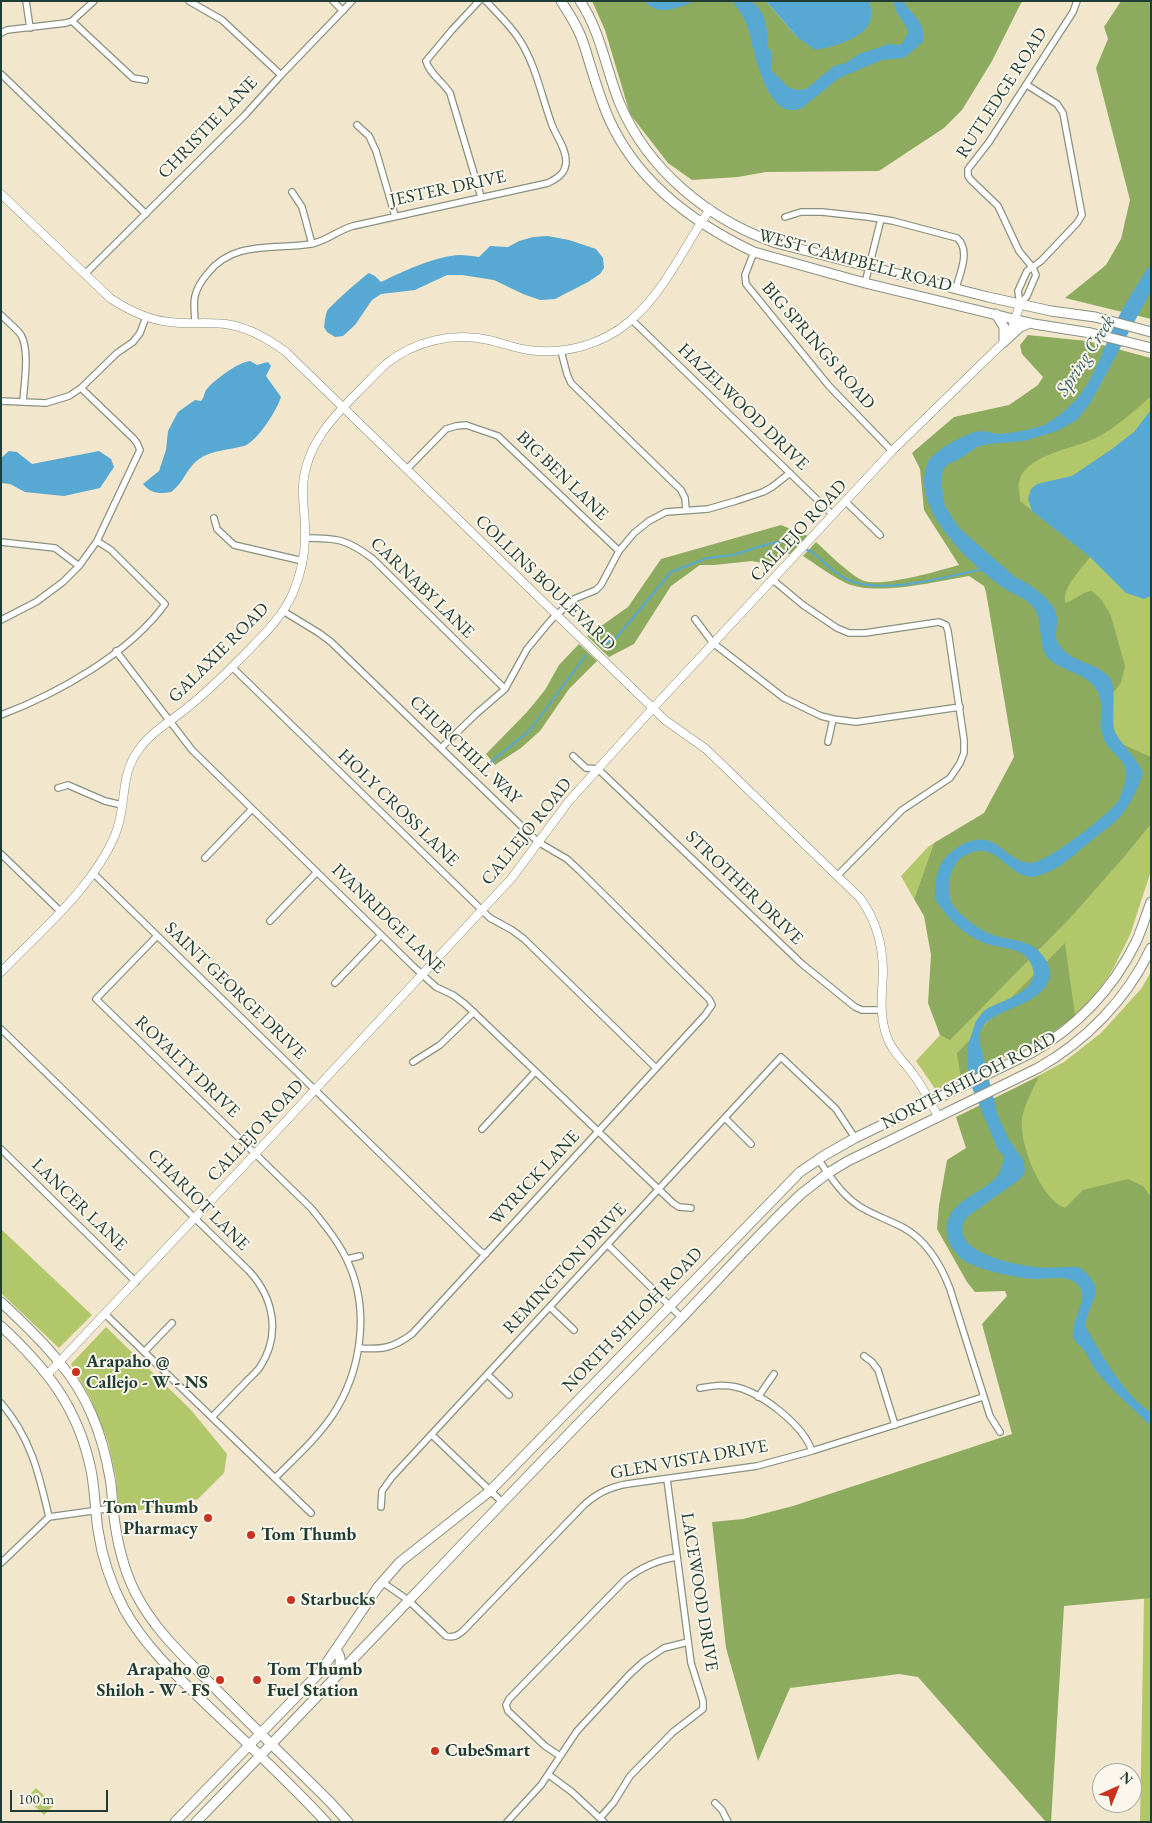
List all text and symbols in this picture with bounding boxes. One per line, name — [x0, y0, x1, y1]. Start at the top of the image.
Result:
street label: RUTLEDGE ROAD — [952, 24, 1052, 162]
street label: CHRISTIE LANE — [154, 72, 262, 184]
street label: JESTER DRIVE — [388, 166, 508, 212]
street label: WEST CAMPBELL ROAD — [756, 225, 954, 297]
street label: BIG SPRINGS ROAD — [757, 278, 879, 414]
water label: Spring Creek — [1051, 311, 1121, 401]
street label: HAZELWOOD DRIVE — [673, 339, 813, 475]
street label: BIG BEN LANE — [512, 427, 612, 525]
street label: CALLEJO ROAD — [746, 475, 852, 587]
street label: COLLINS BOULEVARD — [470, 510, 620, 656]
street label: CARNABY LANE — [365, 533, 479, 643]
street label: GALAXIE ROAD — [164, 598, 274, 708]
street label: CHURCHILL WAY — [405, 691, 525, 809]
street label: HOLY CROSS LANE — [333, 745, 463, 871]
street label: CALLEJO ROAD — [477, 774, 577, 890]
street label: STROTHER DRIVE — [681, 827, 807, 949]
street label: IVANRIDGE LANE — [327, 859, 449, 979]
street label: SAINT GEORGE DRIVE — [160, 918, 310, 1064]
street label: ROYALTY DRIVE — [130, 1012, 244, 1122]
street label: NORTH SHILOH ROAD — [878, 1028, 1060, 1134]
street label: CALLEJO ROAD — [203, 1075, 309, 1187]
street label: WYRICK LANE — [486, 1126, 584, 1230]
street label: CHARIOT LANE — [143, 1145, 253, 1255]
street label: LANCER LANE — [27, 1154, 131, 1256]
street label: REMINGTON DRIVE — [499, 1199, 631, 1339]
street label: NORTH SHILOH ROAD — [558, 1243, 708, 1397]
place label: Arapaho @ Callejo - W - NS — [86, 1351, 208, 1394]
marker: Arapaho @ Callejo - W - NS — [70, 1366, 82, 1378]
street label: GLEN VISTA DRIVE — [609, 1436, 769, 1484]
place label: Tom Thumb Pharmacy — [103, 1497, 198, 1540]
street label: LACEWOOD DRIVE — [676, 1511, 722, 1673]
marker: Tom Thumb Pharmacy — [202, 1512, 214, 1524]
place label: Tom Thumb — [261, 1524, 356, 1546]
marker: Tom Thumb — [245, 1529, 257, 1541]
place label: Starbucks — [301, 1589, 375, 1611]
marker: Starbucks — [285, 1594, 297, 1606]
place label: Arapaho @ Shiloh - W - FS — [97, 1659, 210, 1702]
place label: Tom Thumb Fuel Station — [267, 1659, 362, 1702]
marker: Arapaho @ Shiloh - W - FS — [214, 1674, 226, 1686]
marker: Tom Thumb Fuel Station — [251, 1674, 263, 1686]
place label: CubeSmart — [445, 1740, 530, 1762]
marker: CubeSmart — [429, 1745, 441, 1757]
north arrow — [1092, 1763, 1142, 1813]
text: N — [1116, 1768, 1137, 1788]
scale bar — [12, 1780, 110, 1812]
text: 100 m — [18, 1789, 54, 1808]

